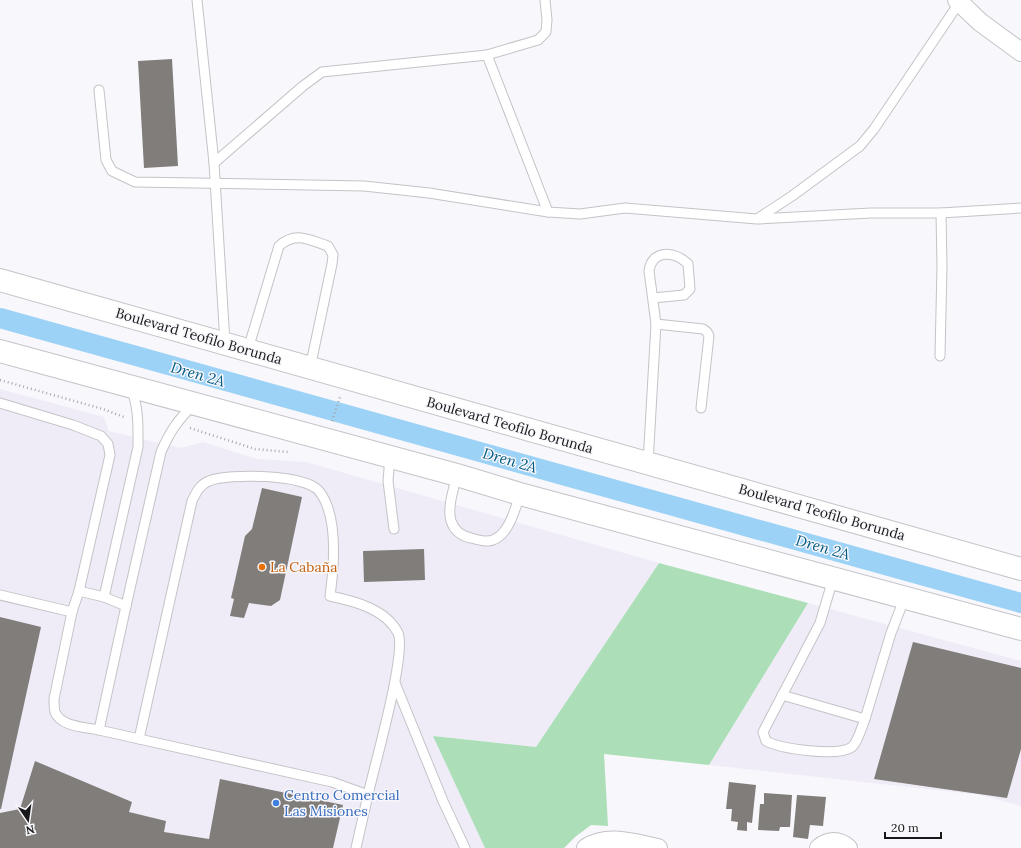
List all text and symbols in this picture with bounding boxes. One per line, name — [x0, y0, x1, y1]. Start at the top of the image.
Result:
street label: Boulevard Teofilo Borunda — [114, 304, 284, 368]
water label: Dren 2A — [169, 357, 228, 391]
street label: Boulevard Teofilo Borunda — [425, 393, 595, 457]
water label: Dren 2A — [481, 443, 540, 477]
street label: Boulevard Teofilo Borunda — [737, 480, 907, 544]
water label: Dren 2A — [794, 530, 853, 564]
place label: La Cabaña — [270, 558, 337, 576]
marker: La Cabaña — [257, 562, 267, 572]
place label: Centro Comercial Las Misiones — [284, 786, 400, 820]
marker: Centro Comercial Las Misiones — [271, 798, 281, 808]
north arrow — [8, 800, 48, 840]
scale bar — [885, 814, 941, 840]
text: 20 m — [891, 820, 919, 835]
text: N — [24, 822, 36, 838]

